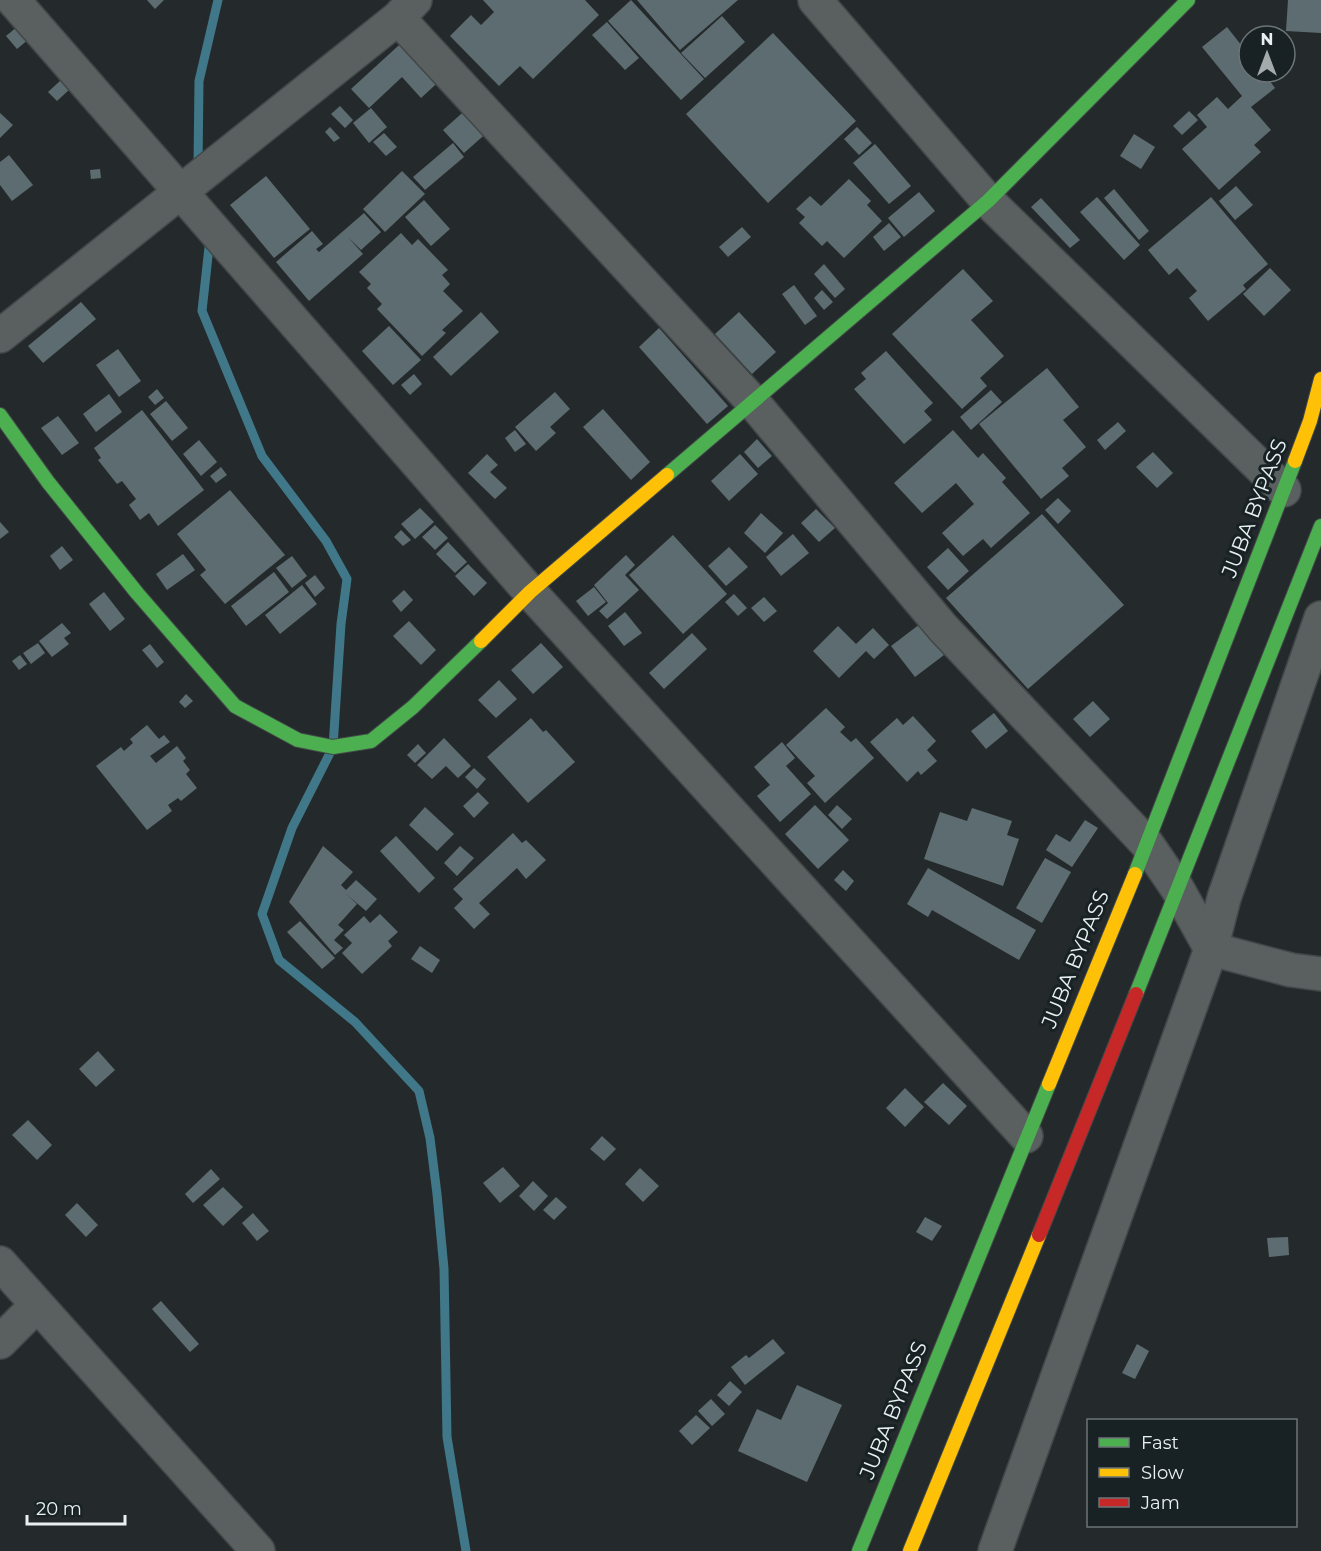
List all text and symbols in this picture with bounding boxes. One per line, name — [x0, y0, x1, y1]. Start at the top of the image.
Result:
north arrow — [1237, 24, 1297, 84]
text: N — [1261, 30, 1273, 49]
street label: JUBA BYPASS — [1216, 435, 1292, 582]
street label: JUBA BYPASS — [1036, 886, 1114, 1032]
street label: JUBA BYPASS — [854, 1337, 932, 1483]
legend — [1087, 1419, 1297, 1527]
text: Fast — [1141, 1432, 1179, 1454]
text: Slow — [1141, 1462, 1184, 1484]
scale bar — [27, 1488, 124, 1526]
text: Jam — [1140, 1492, 1180, 1514]
text: 20 m — [36, 1498, 82, 1520]

